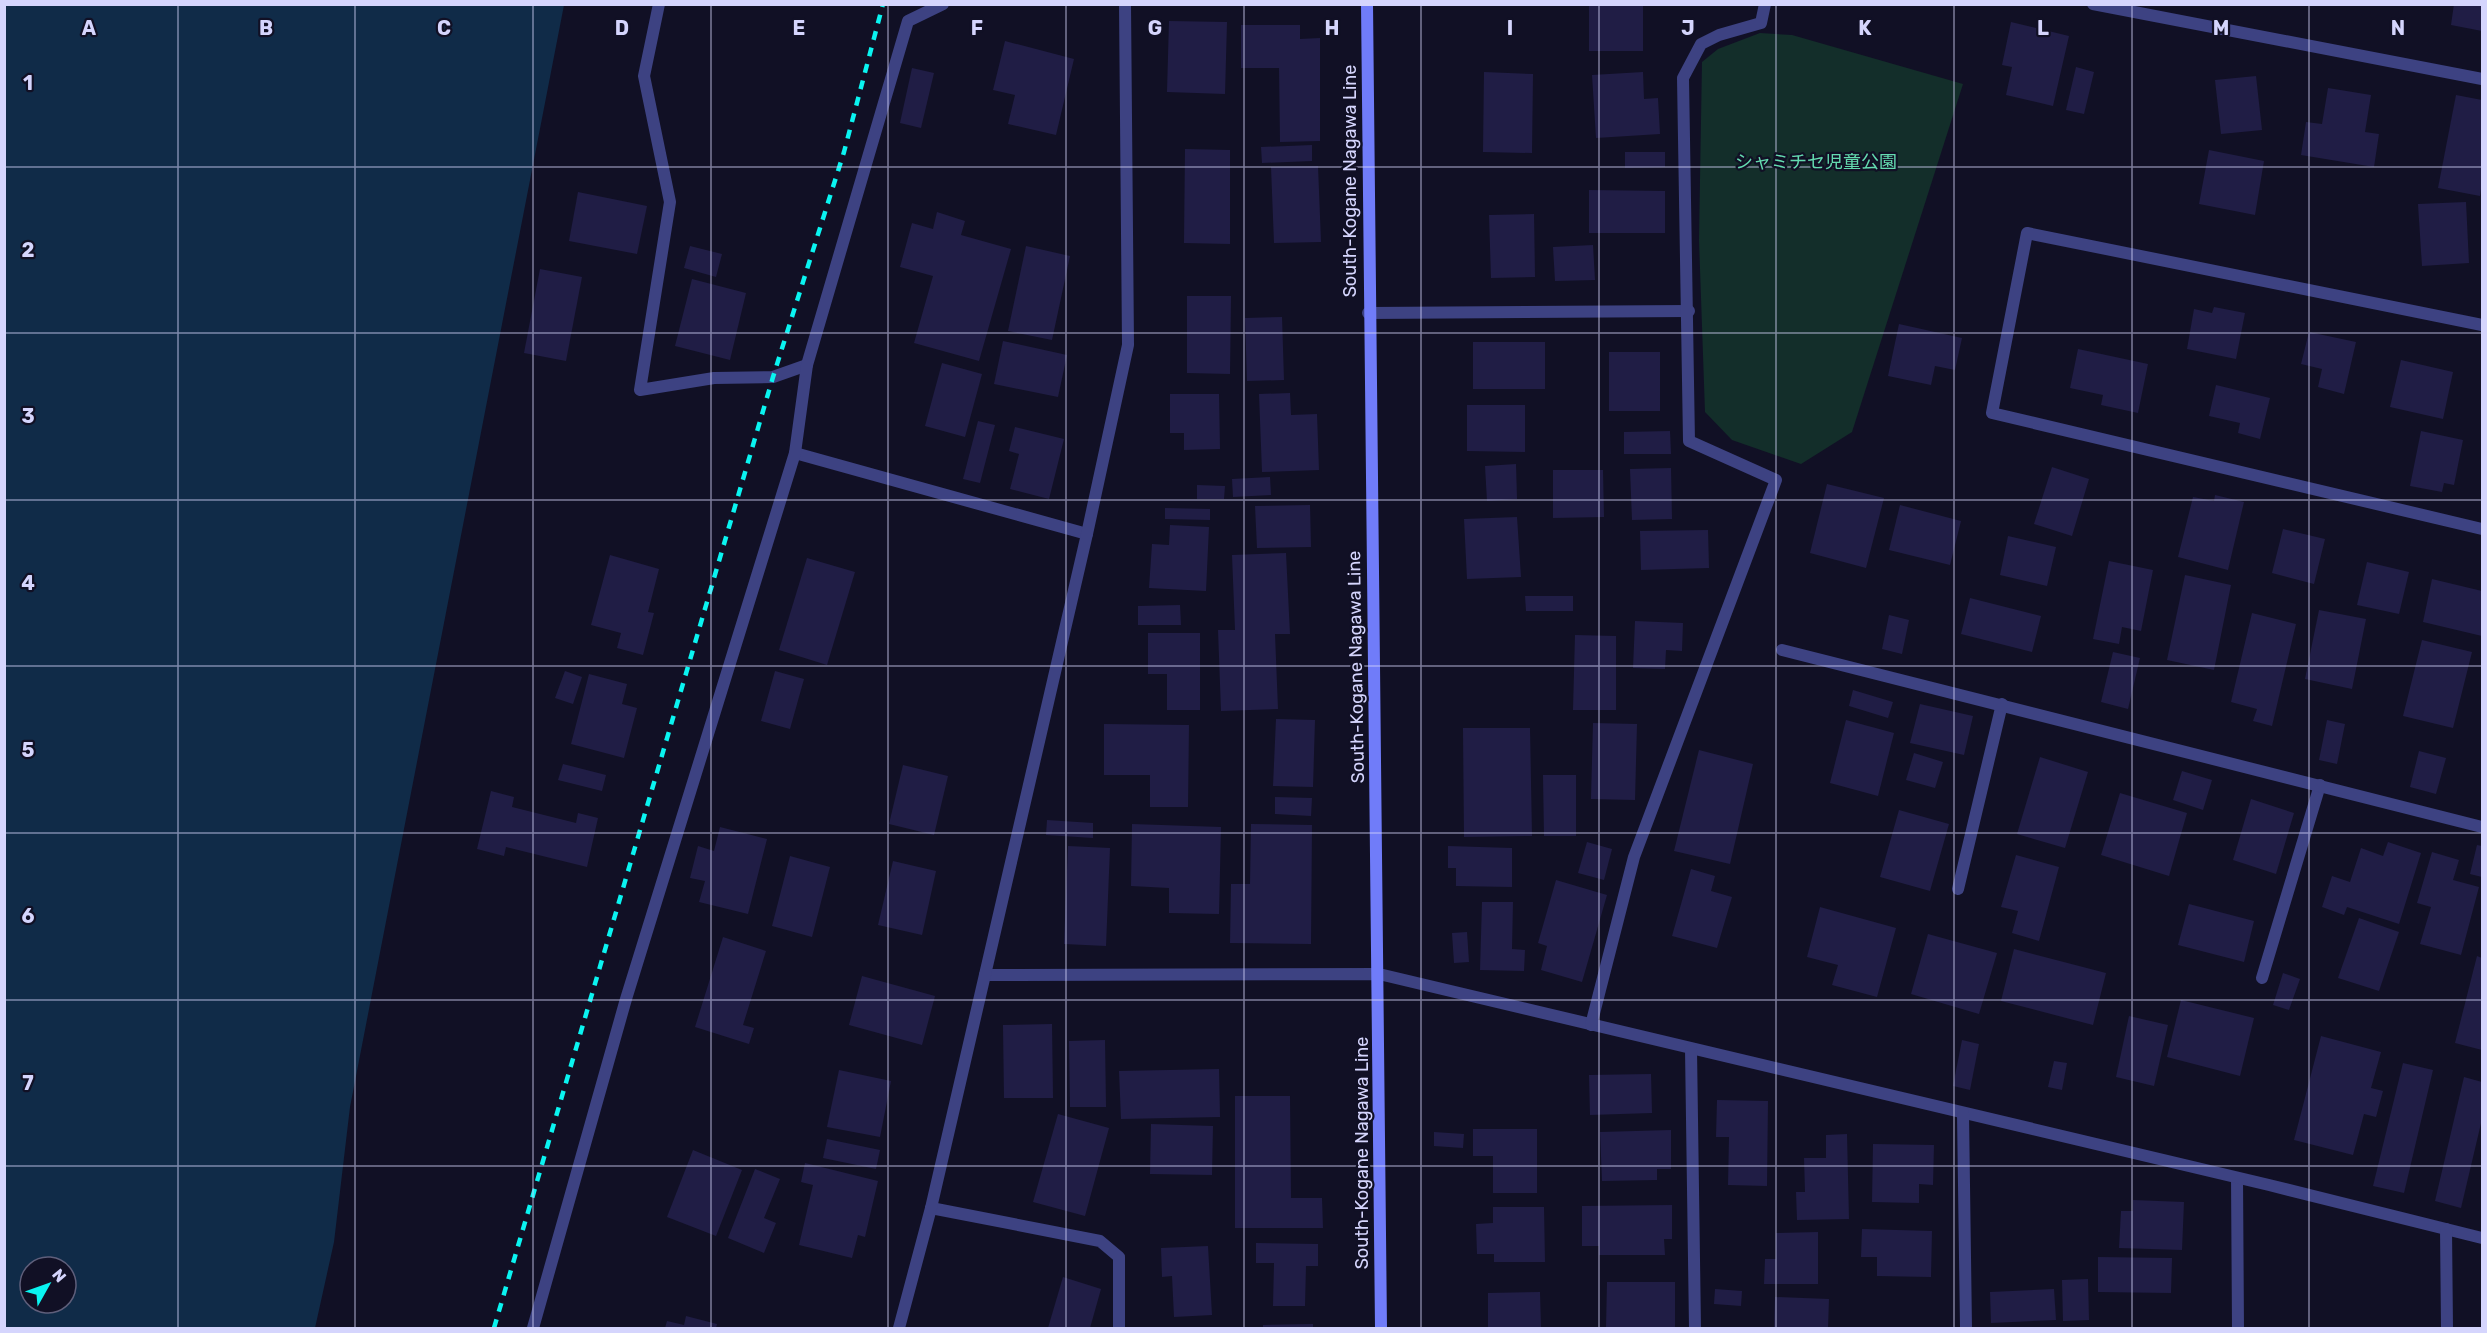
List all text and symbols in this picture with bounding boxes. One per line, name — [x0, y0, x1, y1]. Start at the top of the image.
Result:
text: A — [82, 16, 97, 40]
text: B — [259, 16, 273, 40]
text: C — [437, 16, 451, 40]
text: D — [615, 16, 629, 40]
text: E — [793, 16, 805, 40]
text: F — [971, 16, 983, 40]
text: G — [1148, 16, 1162, 40]
text: H — [1325, 16, 1339, 40]
text: I — [1507, 16, 1513, 40]
text: J — [1681, 16, 1695, 40]
text: K — [1858, 16, 1872, 40]
text: L — [2037, 16, 2049, 40]
text: M — [2213, 16, 2229, 40]
text: N — [2391, 16, 2405, 40]
street label: South-Kogane Nagawa Line — [1339, 65, 1361, 297]
text: 1 — [23, 71, 33, 95]
park label: シャミチセ児童公園 — [1735, 151, 1897, 173]
text: 2 — [22, 238, 35, 262]
text: 3 — [21, 404, 35, 428]
street label: South-Kogane Nagawa Line — [1343, 550, 1369, 784]
text: 4 — [21, 571, 35, 595]
text: 5 — [22, 738, 35, 762]
text: 6 — [21, 904, 35, 928]
street label: South-Kogane Nagawa Line — [1351, 1037, 1373, 1269]
text: 7 — [22, 1071, 34, 1095]
north arrow — [18, 1255, 78, 1315]
text: N — [48, 1265, 70, 1286]

